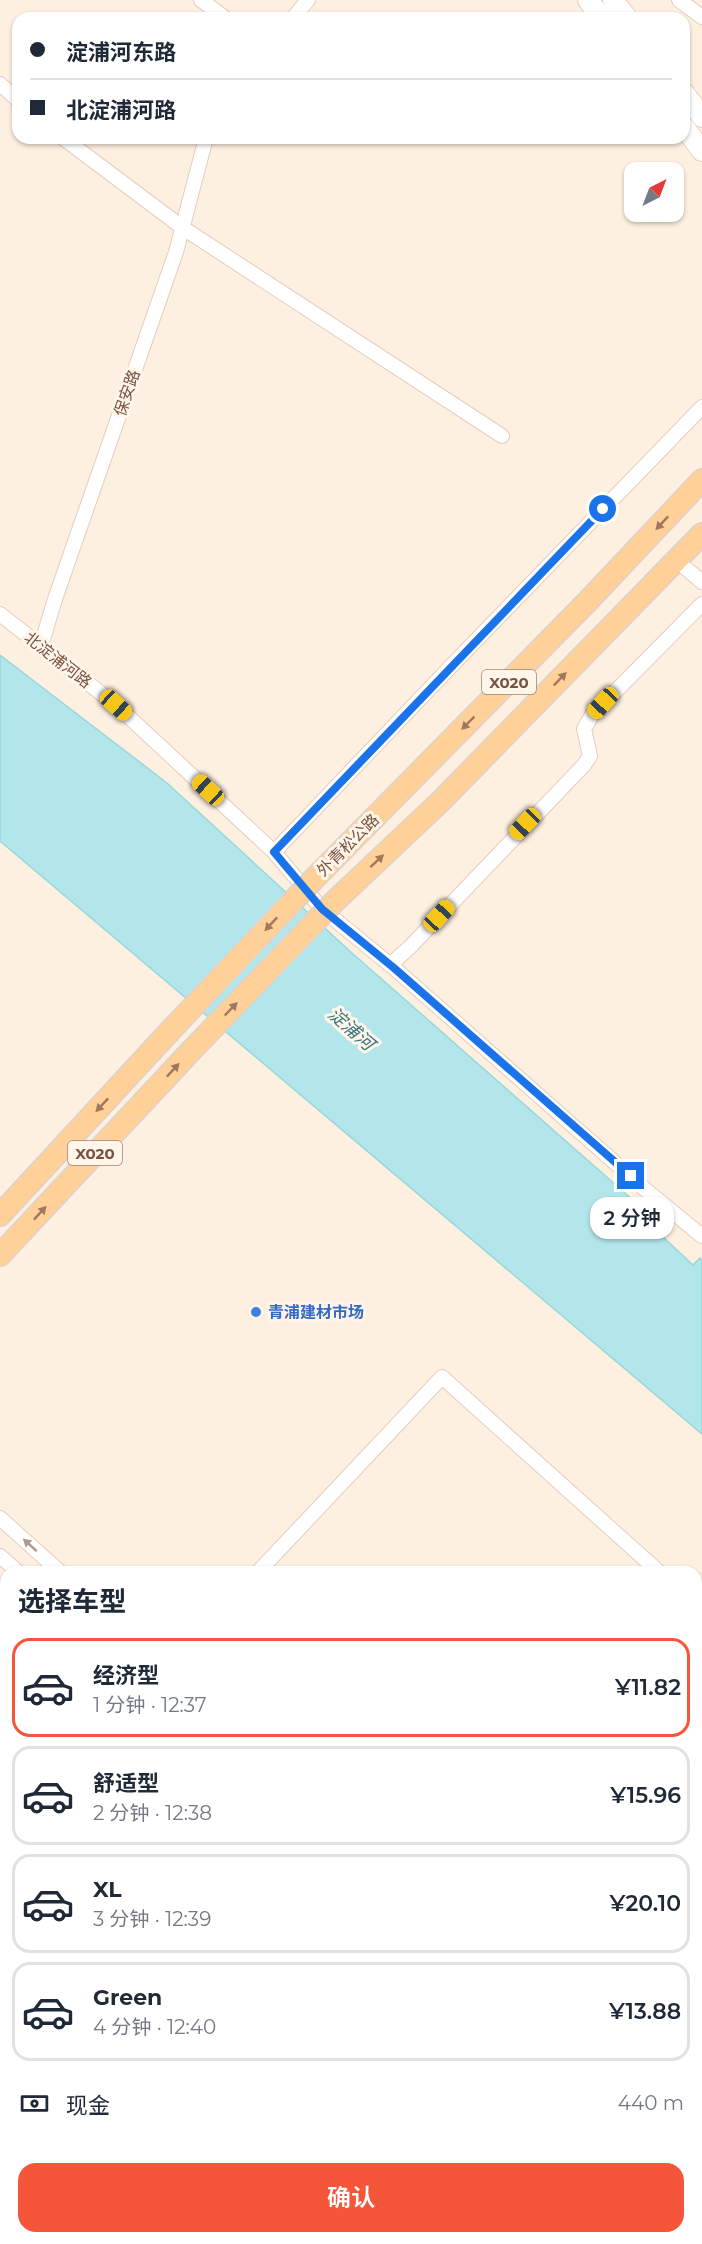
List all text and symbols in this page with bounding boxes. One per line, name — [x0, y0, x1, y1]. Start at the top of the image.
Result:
text: 淀浦河东路 — [66, 39, 176, 66]
text: 北淀浦河路 — [66, 97, 176, 124]
north arrow — [624, 162, 684, 222]
map controls — [624, 162, 684, 222]
street label: 保安路 — [110, 367, 144, 419]
route start — [589, 495, 616, 522]
one-way arrow — [655, 515, 669, 530]
street label: 北淀浦河路 — [21, 628, 95, 692]
road number: X020 — [482, 670, 536, 694]
one-way arrow — [553, 673, 567, 687]
car — [584, 684, 622, 722]
car — [97, 686, 135, 724]
one-way arrow — [462, 716, 476, 730]
car — [189, 771, 227, 809]
car — [506, 805, 544, 843]
street label: 外青松公路 — [313, 810, 383, 880]
one-way arrow — [370, 854, 385, 868]
car — [420, 897, 458, 935]
one-way arrow — [265, 916, 279, 930]
one-way arrow — [224, 1003, 238, 1017]
water label: 淀浦河 — [323, 1003, 381, 1057]
one-way arrow — [166, 1063, 180, 1078]
one-way arrow — [95, 1098, 109, 1112]
road number: X020 — [68, 1141, 122, 1165]
route end — [617, 1162, 644, 1189]
callout: 2 分钟 — [589, 1197, 673, 1239]
one-way arrow — [33, 1205, 47, 1220]
text: 2 分钟 — [603, 1206, 661, 1230]
place label: 青浦建材市场 — [268, 1303, 364, 1322]
marker: 青浦建材市场 — [249, 1305, 263, 1319]
one-way arrow — [23, 1539, 38, 1552]
text: 选择车型 — [18, 1585, 126, 1618]
icon: car — [21, 1661, 75, 1715]
text: 经济型 — [93, 1662, 159, 1689]
text: ¥11.82 — [615, 1674, 681, 1701]
text: 1 分钟 · 12:37 — [93, 1693, 207, 1717]
icon: car — [21, 1769, 75, 1823]
text: 舒适型 — [93, 1770, 159, 1797]
text: ¥15.96 — [610, 1782, 681, 1809]
text: 2 分钟 · 12:38 — [93, 1801, 212, 1825]
text: XL — [93, 1876, 122, 1903]
icon: car — [21, 1877, 75, 1931]
text: ¥20.10 — [610, 1890, 681, 1917]
text: 3 分钟 · 12:39 — [93, 1907, 211, 1931]
text: Green — [93, 1984, 162, 2011]
icon: car — [21, 1985, 75, 2039]
text: ¥13.88 — [609, 1998, 681, 2025]
text: 4 分钟 · 12:40 — [93, 2015, 216, 2039]
icon: cash — [18, 2087, 51, 2120]
text: 440 m — [618, 2091, 684, 2115]
text: 现金 — [66, 2092, 110, 2119]
button: 确认 — [18, 2163, 684, 2232]

